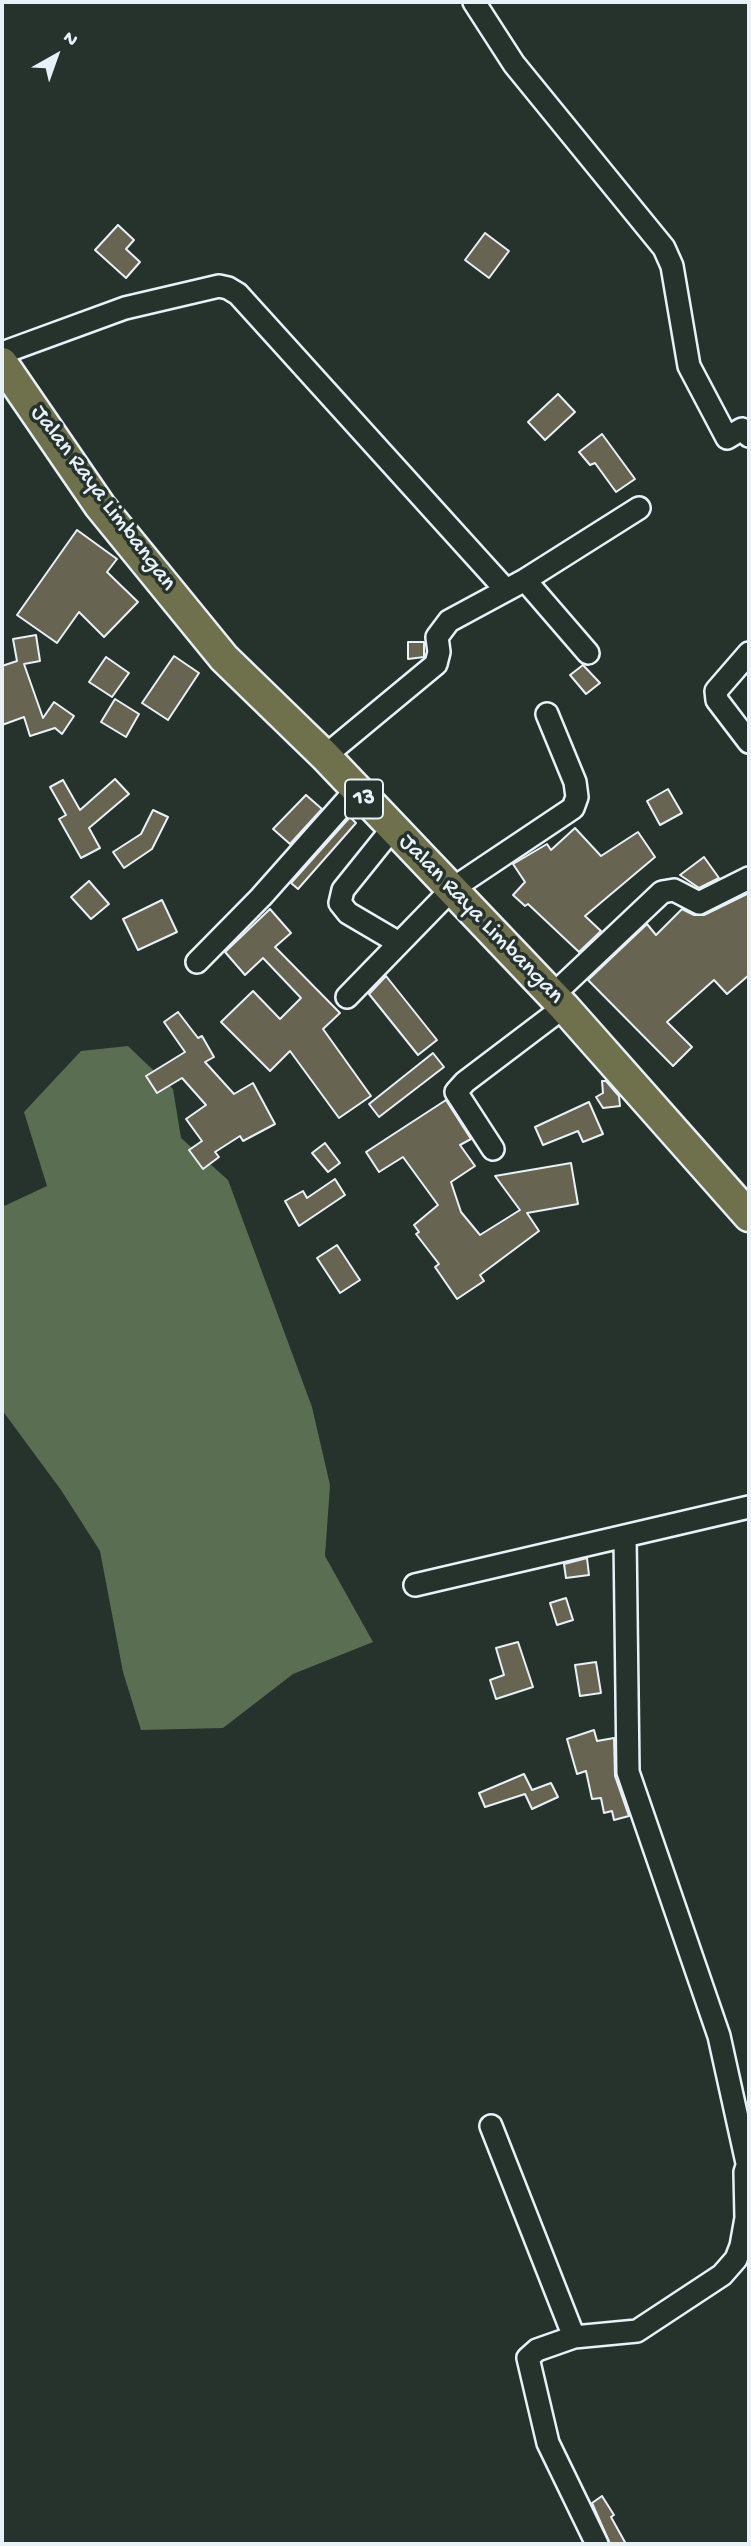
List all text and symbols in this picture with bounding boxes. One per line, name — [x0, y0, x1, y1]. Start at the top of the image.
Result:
north arrow — [21, 21, 91, 91]
text: N — [58, 27, 82, 52]
street label: Jalan Raya Limbangan — [23, 400, 181, 598]
road number: 13 — [345, 779, 383, 818]
street label: Jalan Raya Limbangan — [391, 829, 569, 1011]

